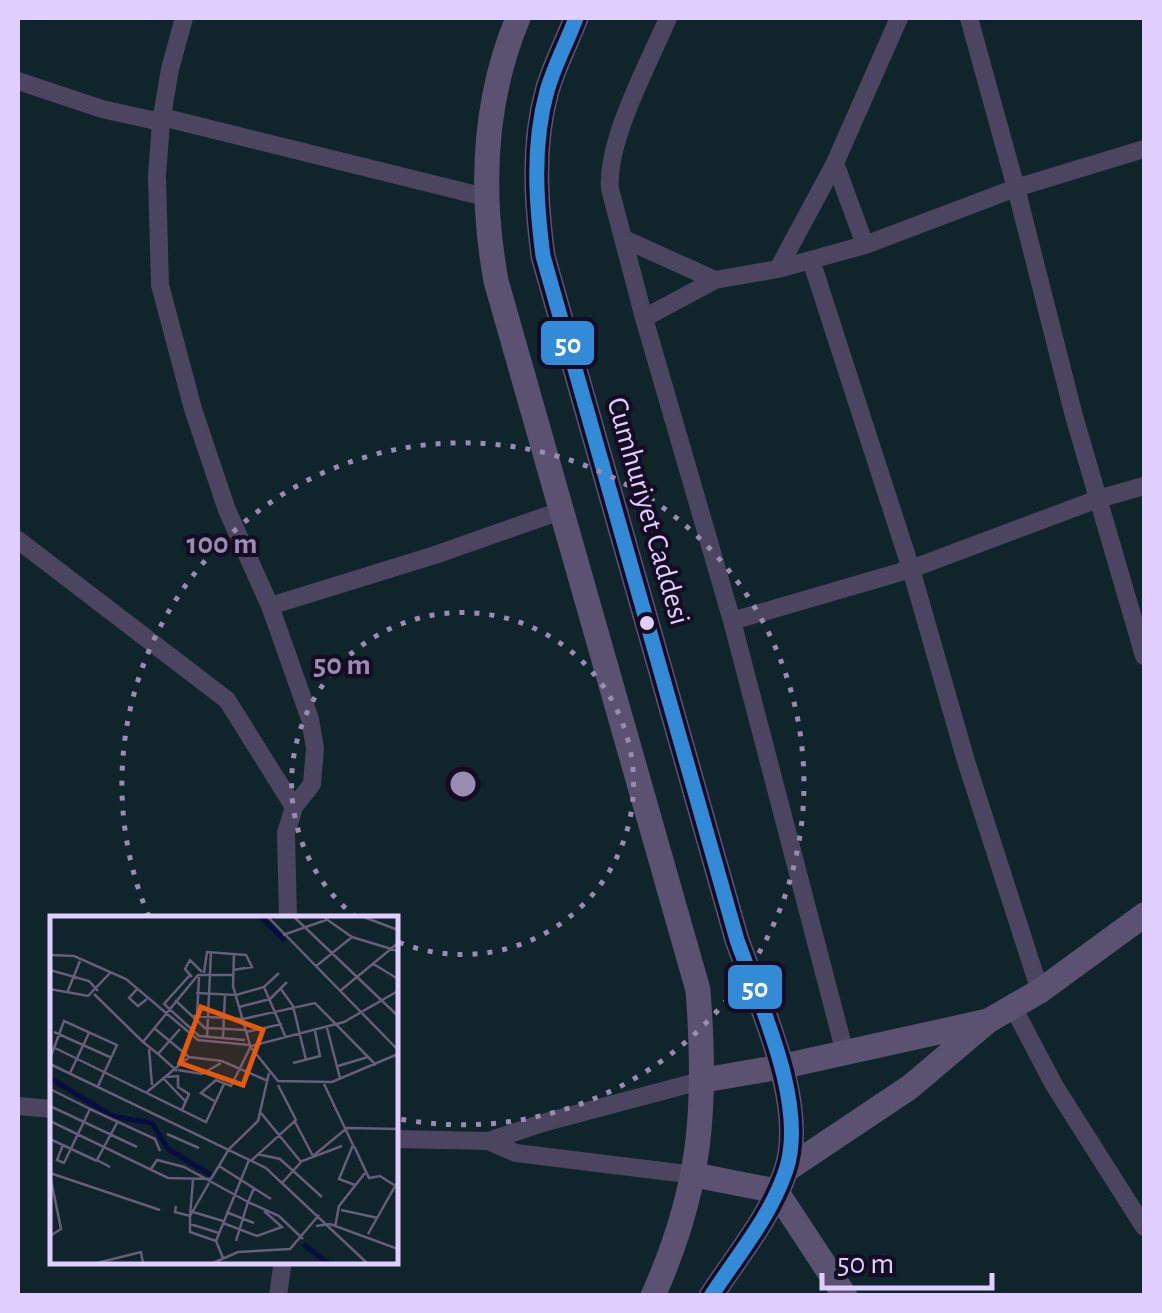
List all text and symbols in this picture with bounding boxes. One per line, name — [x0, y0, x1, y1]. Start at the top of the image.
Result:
line badge: 50 — [539, 319, 596, 367]
text: 50 — [555, 331, 581, 359]
street label: Cumhuriyet Caddesi — [601, 394, 695, 628]
text: 100 m — [187, 529, 257, 559]
unlabelled marker — [637, 613, 657, 633]
text: 50 m — [313, 650, 371, 680]
centre of rings — [445, 766, 481, 802]
inset map — [50, 916, 398, 1263]
line badge: 50 — [726, 963, 784, 1011]
text: 50 — [742, 975, 768, 1003]
scale bar — [822, 1228, 992, 1290]
text: 50 m — [837, 1249, 894, 1279]

